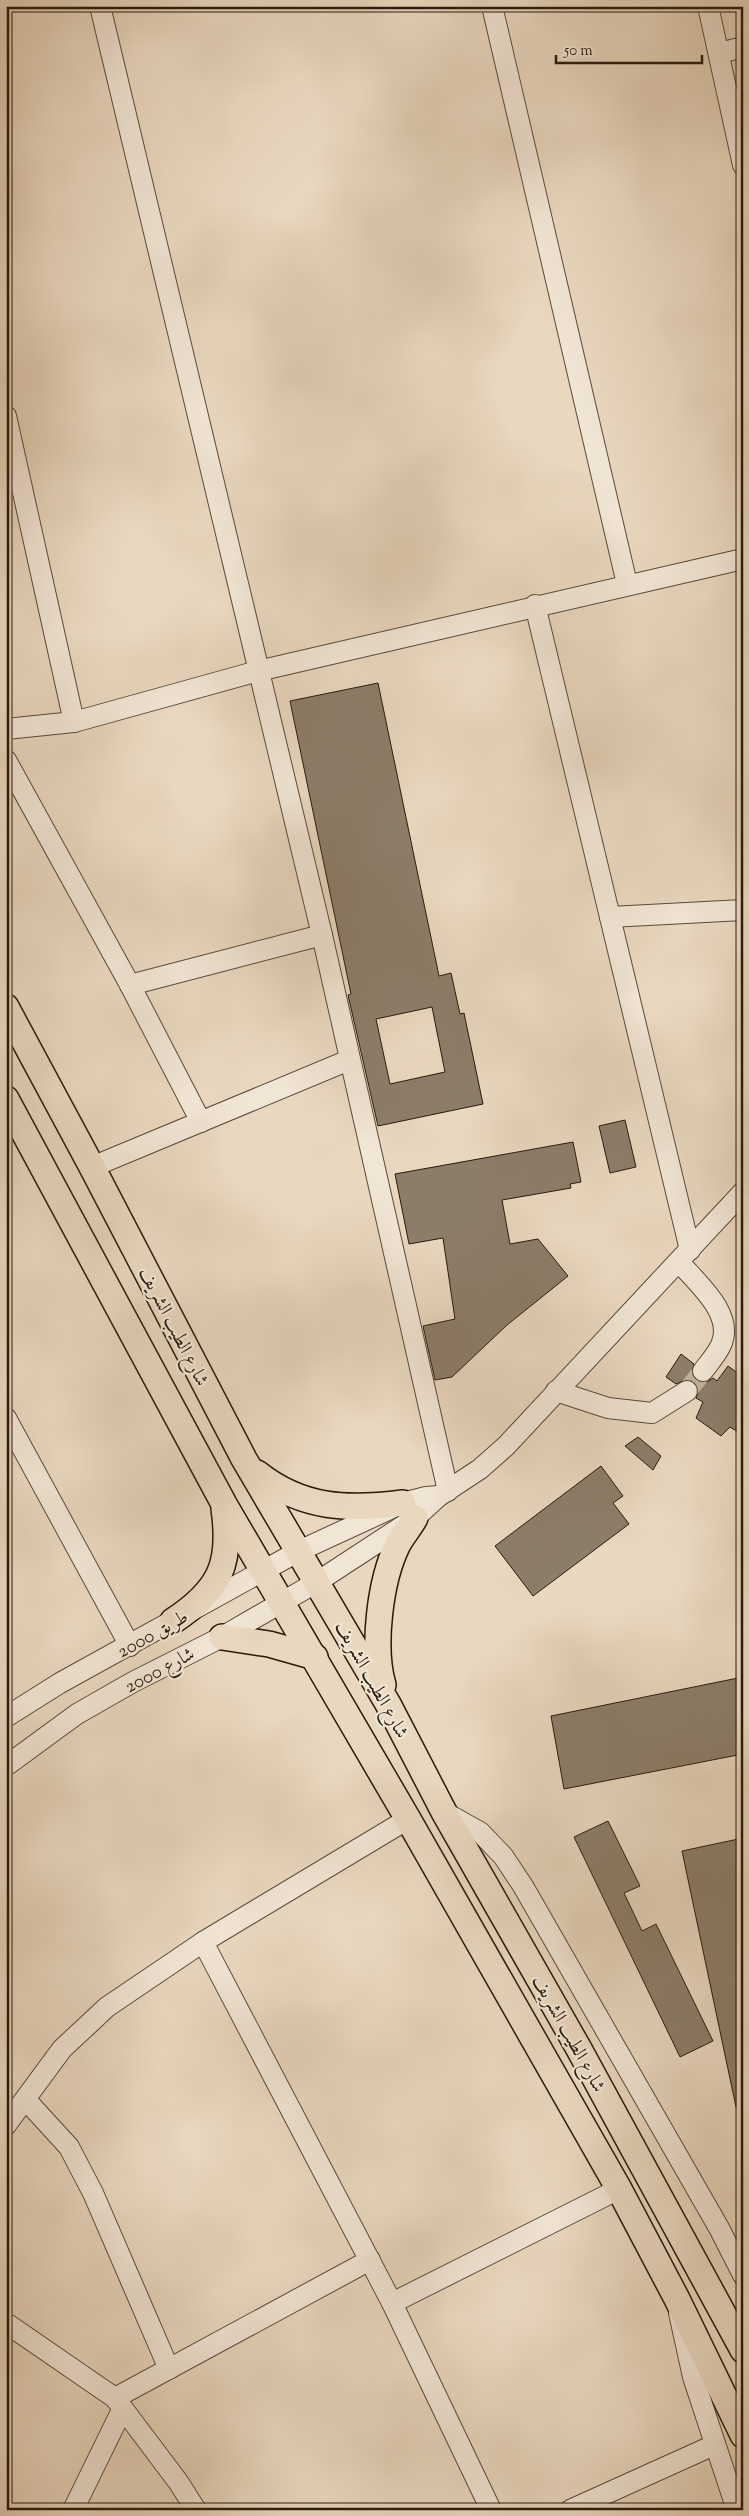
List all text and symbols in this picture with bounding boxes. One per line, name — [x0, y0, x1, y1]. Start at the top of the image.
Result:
scale bar — [556, 32, 703, 64]
text: 50 m — [563, 41, 593, 62]
street label: شارع الطيب الشريف — [131, 1263, 214, 1391]
street label: طريق 2000 — [113, 1605, 194, 1666]
street label: شارع الطيب الشريف — [327, 1617, 414, 1744]
street label: شارع 2000 — [120, 1641, 200, 1701]
street label: شارع الطيب الشريف — [524, 1971, 611, 2098]

